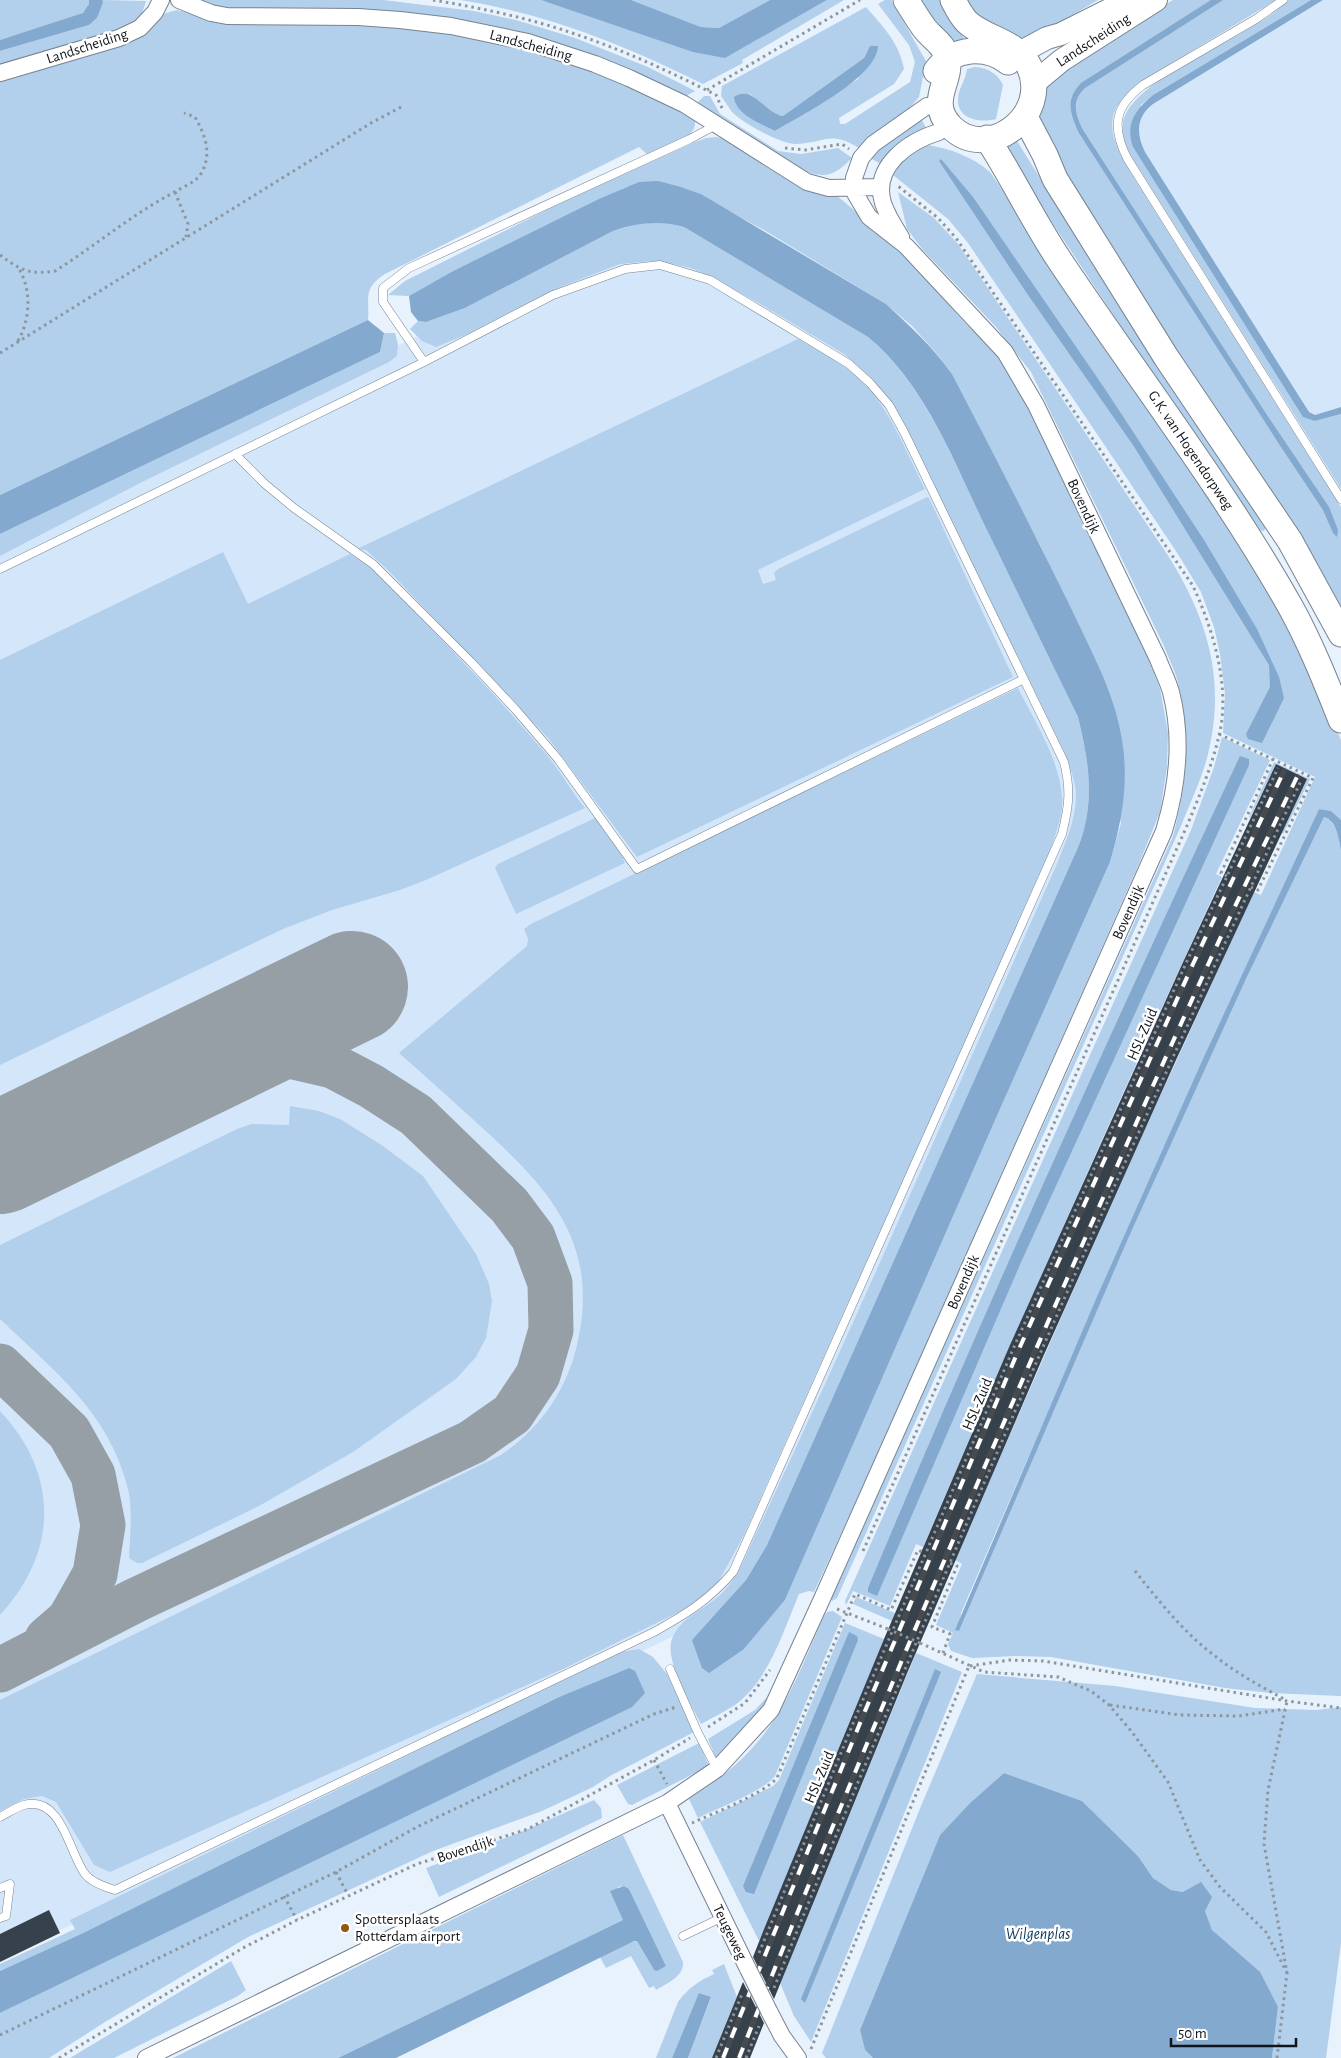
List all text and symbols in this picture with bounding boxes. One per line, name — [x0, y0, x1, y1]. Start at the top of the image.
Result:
street label: Landscheiding — [1054, 11, 1133, 70]
street label: Landscheiding — [45, 26, 130, 67]
street label: Landscheiding — [488, 27, 574, 64]
street label: G.K. van Hogendorpweg — [1145, 388, 1236, 513]
street label: Bovendijk — [1064, 477, 1103, 536]
street label: Bovendijk — [1110, 882, 1147, 942]
street label: HSL-Zuid — [1124, 1006, 1161, 1062]
street label: Bovendijk — [945, 1252, 982, 1312]
street label: HSL-Zuid — [960, 1376, 995, 1432]
street label: HSL-Zuid — [802, 1749, 837, 1805]
street label: Bovendijk — [435, 1833, 495, 1866]
street label: Teugeweg — [710, 1902, 750, 1963]
place label: Spottersplaats Rotterdam airport — [355, 1912, 460, 1944]
marker: Spottersplaats Rotterdam airport — [339, 1922, 351, 1934]
water label: Wilgenplas — [1006, 1926, 1070, 1943]
scale bar — [1171, 2016, 1296, 2048]
text: 50 m — [1178, 2026, 1207, 2041]

